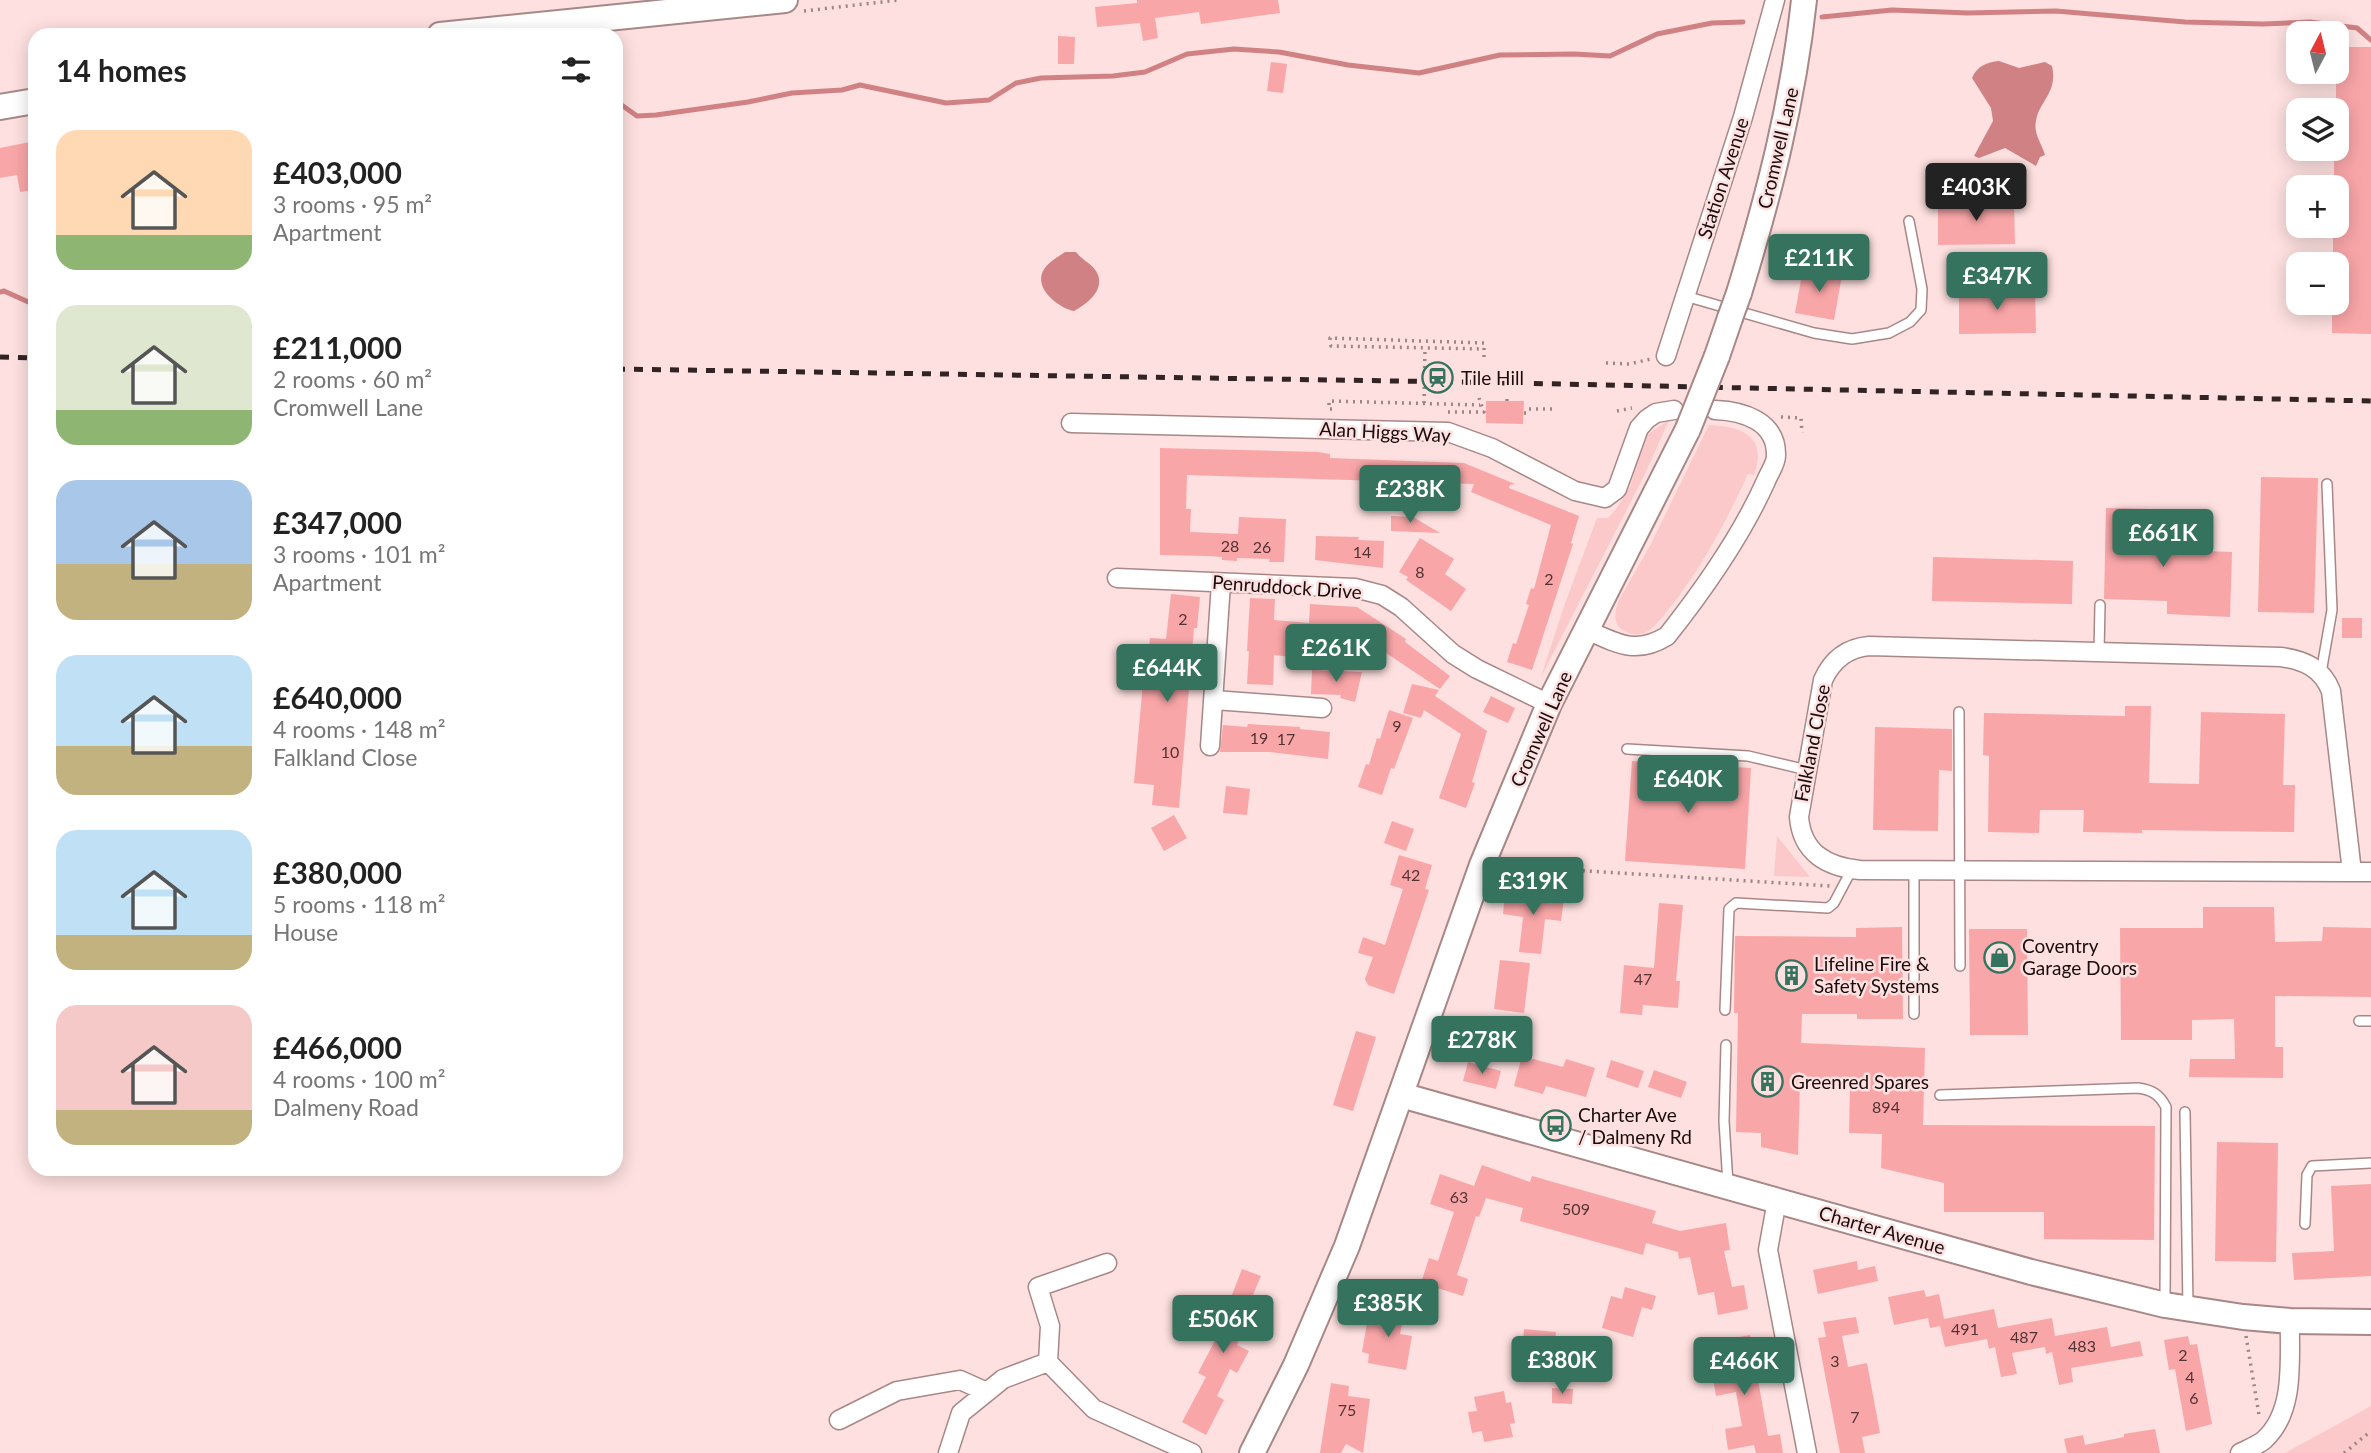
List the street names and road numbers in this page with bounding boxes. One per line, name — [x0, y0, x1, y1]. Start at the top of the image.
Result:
street label: Cromwell Lane — [1752, 85, 1803, 211]
street label: Station Avenue — [1692, 114, 1753, 241]
street label: Alan Higgs Way — [1319, 417, 1451, 446]
street label: Penruddock Drive — [1211, 570, 1363, 603]
street label: Cromwell Lane — [1505, 667, 1576, 790]
street label: Falkland Close — [1789, 682, 1834, 804]
street label: Charter Avenue — [1816, 1201, 1948, 1259]

